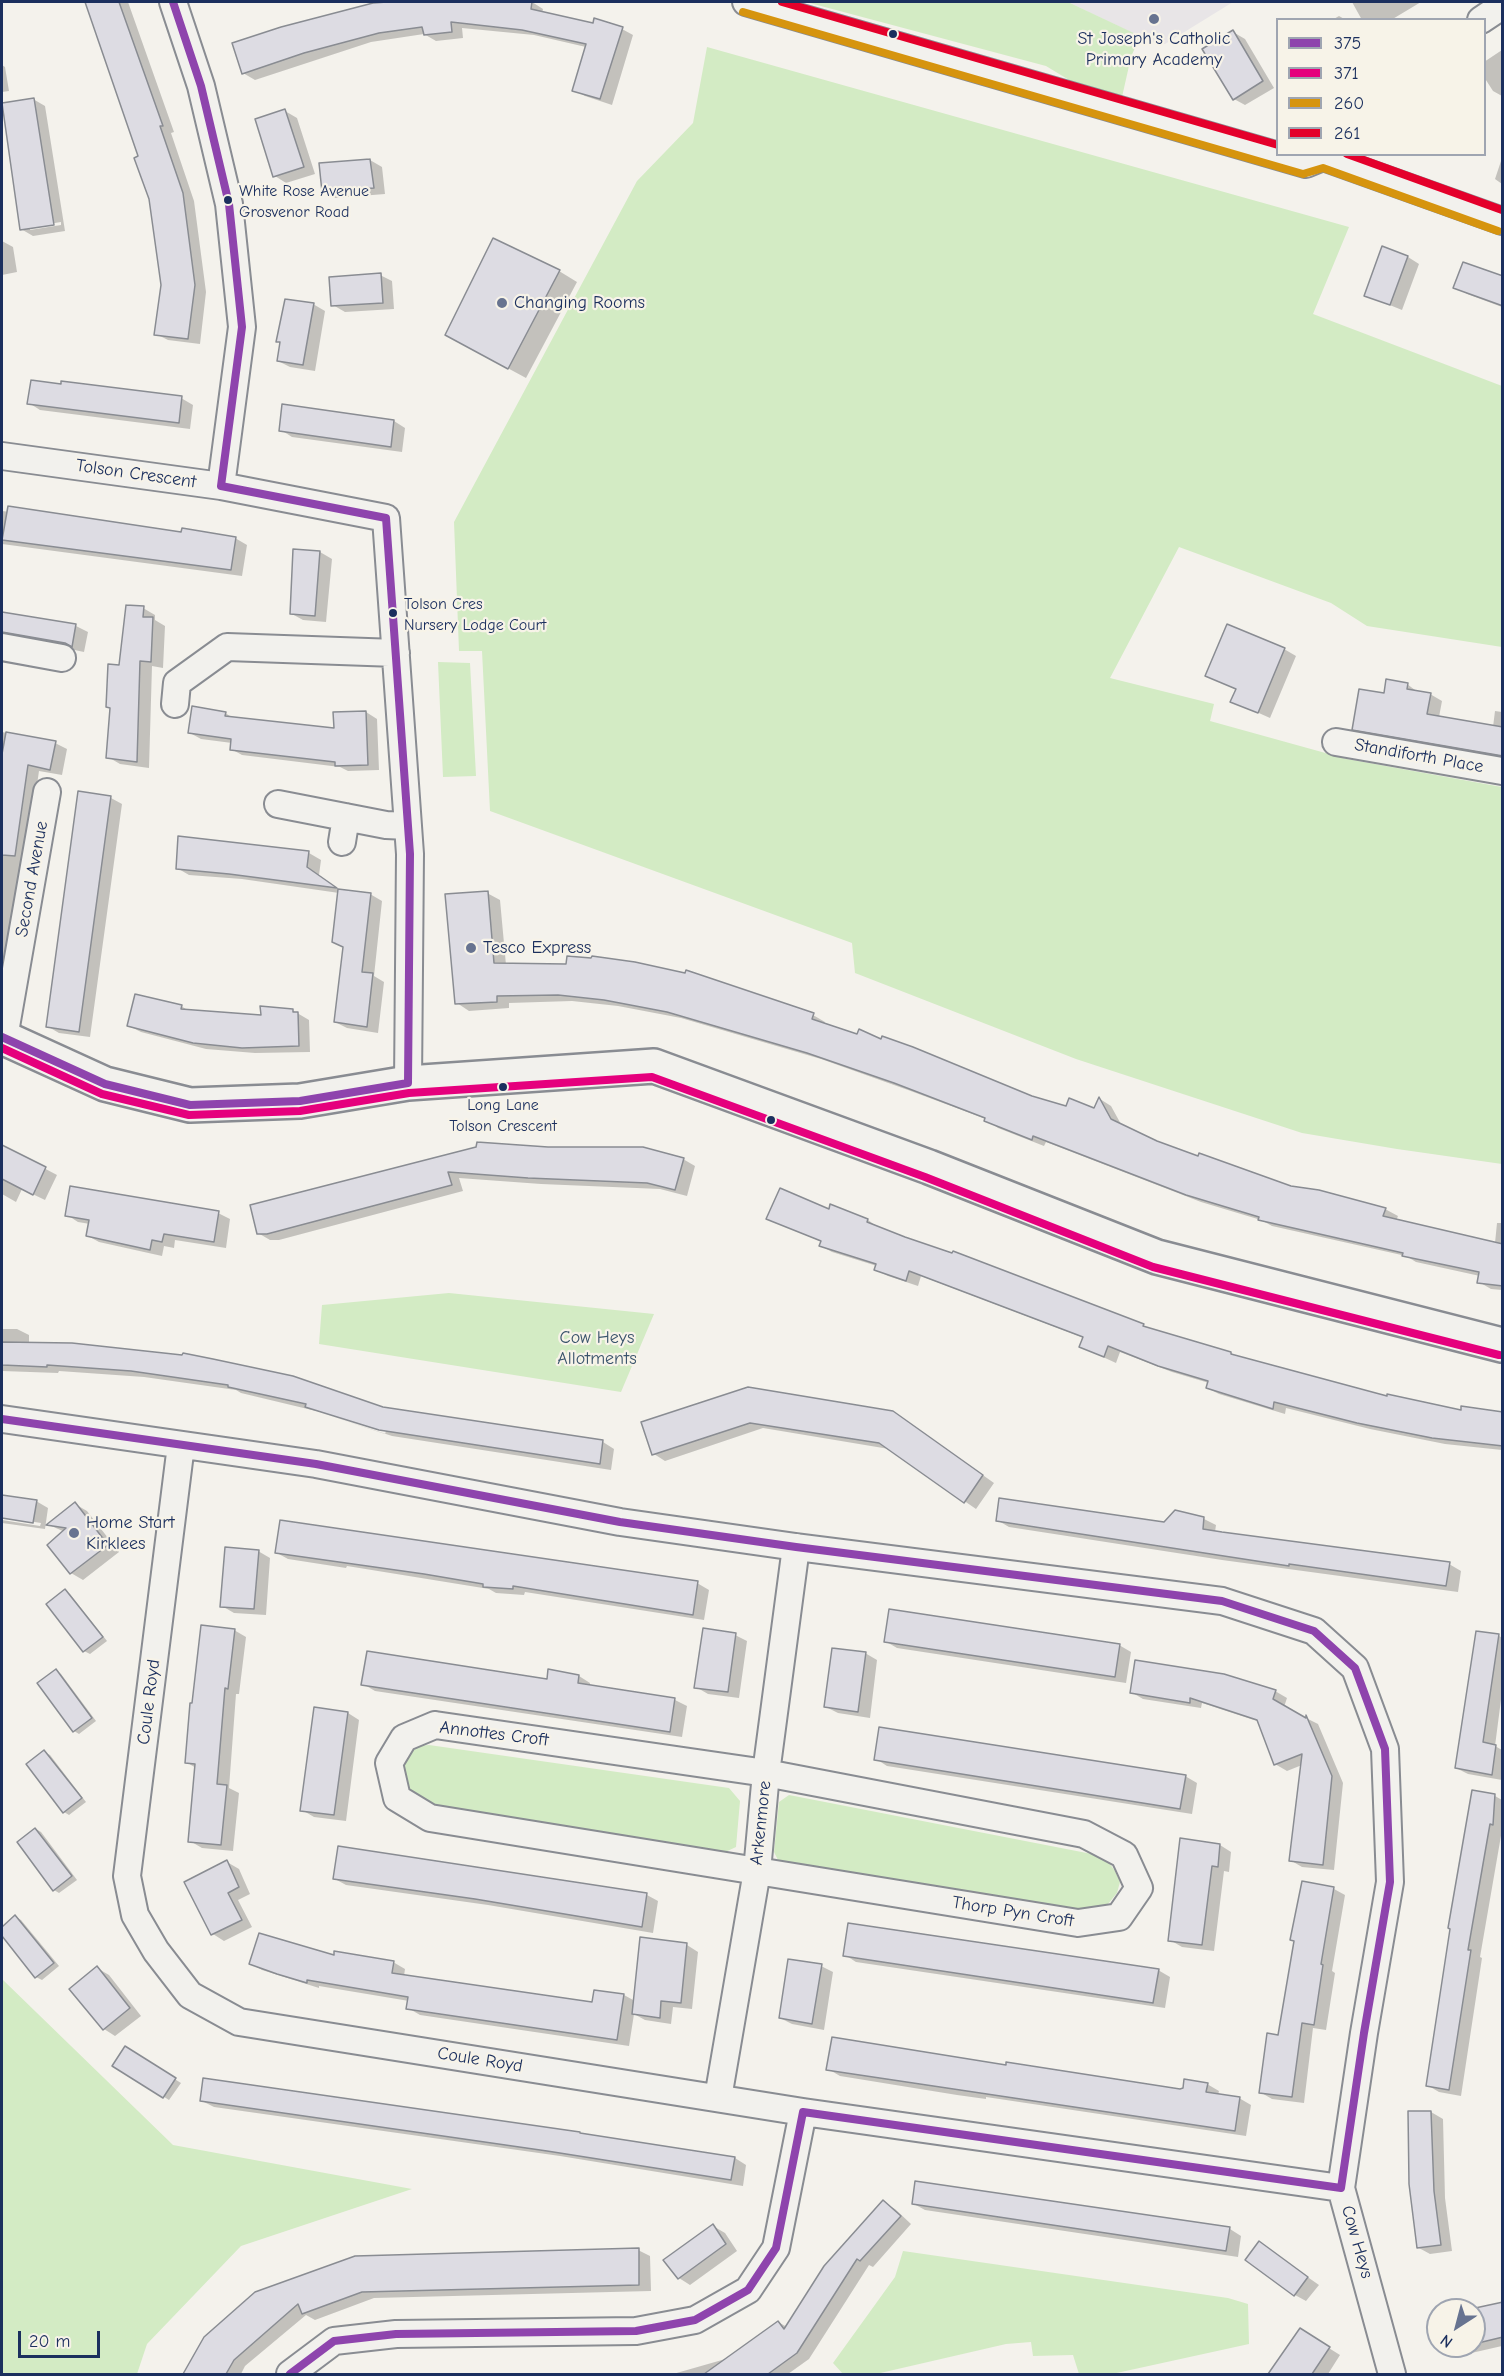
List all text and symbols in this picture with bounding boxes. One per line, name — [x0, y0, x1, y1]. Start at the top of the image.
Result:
marker: St Joseph's Catholic Primary Academy — [1147, 12, 1161, 26]
legend — [1276, 18, 1486, 156]
unlabelled marker — [887, 28, 899, 40]
place label: St Joseph's Catholic Primary Academy — [1078, 28, 1230, 70]
text: 375 — [1334, 33, 1361, 54]
text: 371 — [1334, 63, 1359, 84]
text: 260 — [1334, 93, 1364, 114]
text: 261 — [1334, 123, 1360, 144]
place label: White Rose Avenue Grosvenor Road — [239, 181, 369, 219]
marker: White Rose Avenue Grosvenor Road — [222, 194, 234, 206]
place label: Changing Rooms — [514, 292, 645, 314]
marker: Changing Rooms — [495, 296, 509, 310]
street label: Tolson Crescent — [74, 455, 198, 493]
place label: Tolson Cres Nursery Lodge Court — [404, 594, 546, 632]
marker: Tolson Cres Nursery Lodge Court — [387, 607, 399, 619]
street label: Standiforth Place — [1353, 734, 1485, 778]
street label: Second Avenue — [11, 819, 53, 939]
place label: Tesco Express — [483, 937, 591, 959]
marker: Tesco Express — [464, 941, 478, 955]
marker: Long Lane Tolson Crescent — [497, 1081, 509, 1093]
place label: Long Lane Tolson Crescent — [449, 1095, 557, 1133]
unlabelled marker — [765, 1114, 777, 1126]
park label: Cow Heys Allotments — [557, 1327, 637, 1370]
place label: Home Start Kirklees — [86, 1512, 175, 1555]
marker: Home Start Kirklees — [67, 1526, 81, 1540]
street label: Coule Royd — [133, 1658, 165, 1746]
street label: Annottes Croft — [438, 1717, 550, 1751]
street label: Arkenmore — [746, 1780, 776, 1866]
street label: Thorp Pyn Croft — [951, 1892, 1075, 1932]
street label: Coule Royd — [436, 2043, 524, 2077]
street label: Cow Heys — [1336, 2203, 1378, 2281]
north arrow — [1426, 2298, 1486, 2358]
scale bar — [21, 2319, 104, 2357]
text: 20 m — [29, 2331, 70, 2352]
text: N — [1437, 2331, 1456, 2351]

